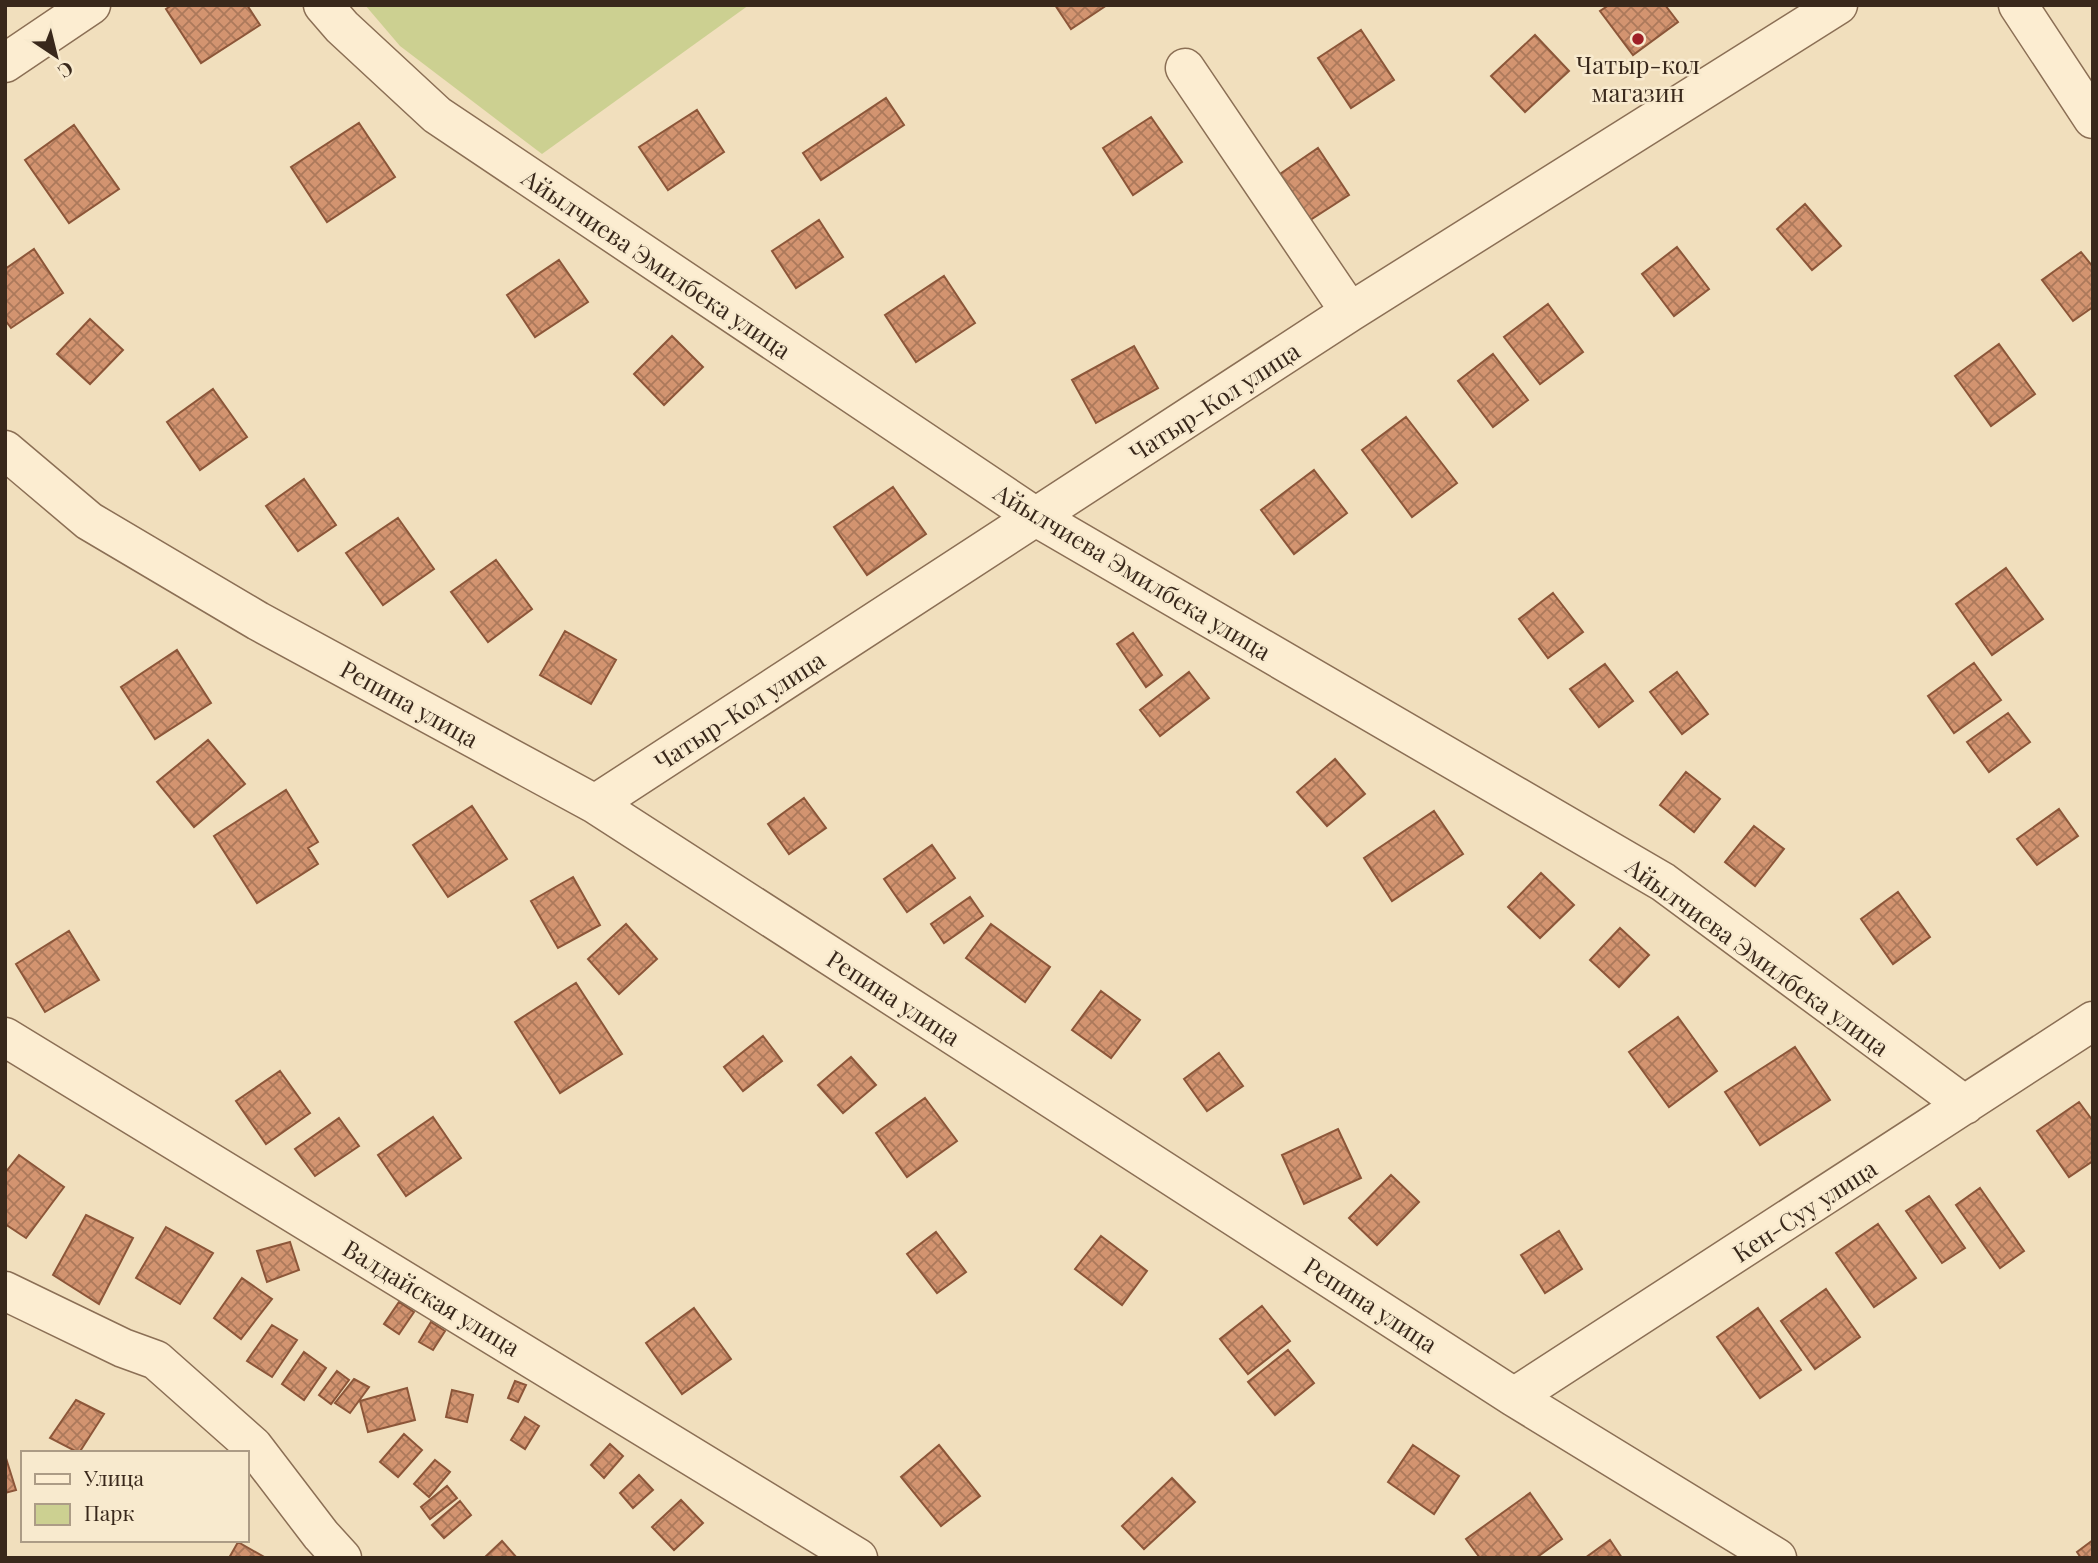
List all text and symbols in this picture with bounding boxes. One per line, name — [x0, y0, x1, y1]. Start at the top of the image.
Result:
north arrow — [21, 21, 91, 91]
marker: Чатыр-кол магазин — [1630, 31, 1646, 47]
place label: Чатыр-кол магазин — [1576, 48, 1700, 108]
text: С — [53, 56, 79, 85]
street label: Айылчиева Эмилбека улица — [516, 160, 798, 365]
street label: Чатыр-Кол улица — [1123, 334, 1305, 468]
street label: Айылчиева Эмилбека улица — [988, 475, 1277, 667]
street label: Чатыр-Кол улица — [648, 643, 830, 777]
street label: Репина улица — [335, 652, 485, 754]
street label: Айылчиева Эмилбека улица — [1619, 849, 1896, 1062]
street label: Репина улица — [821, 942, 967, 1052]
street label: Кен-Суу улица — [1726, 1151, 1882, 1269]
street label: Валдайская улица — [338, 1232, 526, 1362]
street label: Репина улица — [1298, 1249, 1444, 1359]
legend — [21, 1451, 248, 1542]
text: Улица — [83, 1463, 145, 1491]
text: Парк — [84, 1498, 134, 1526]

